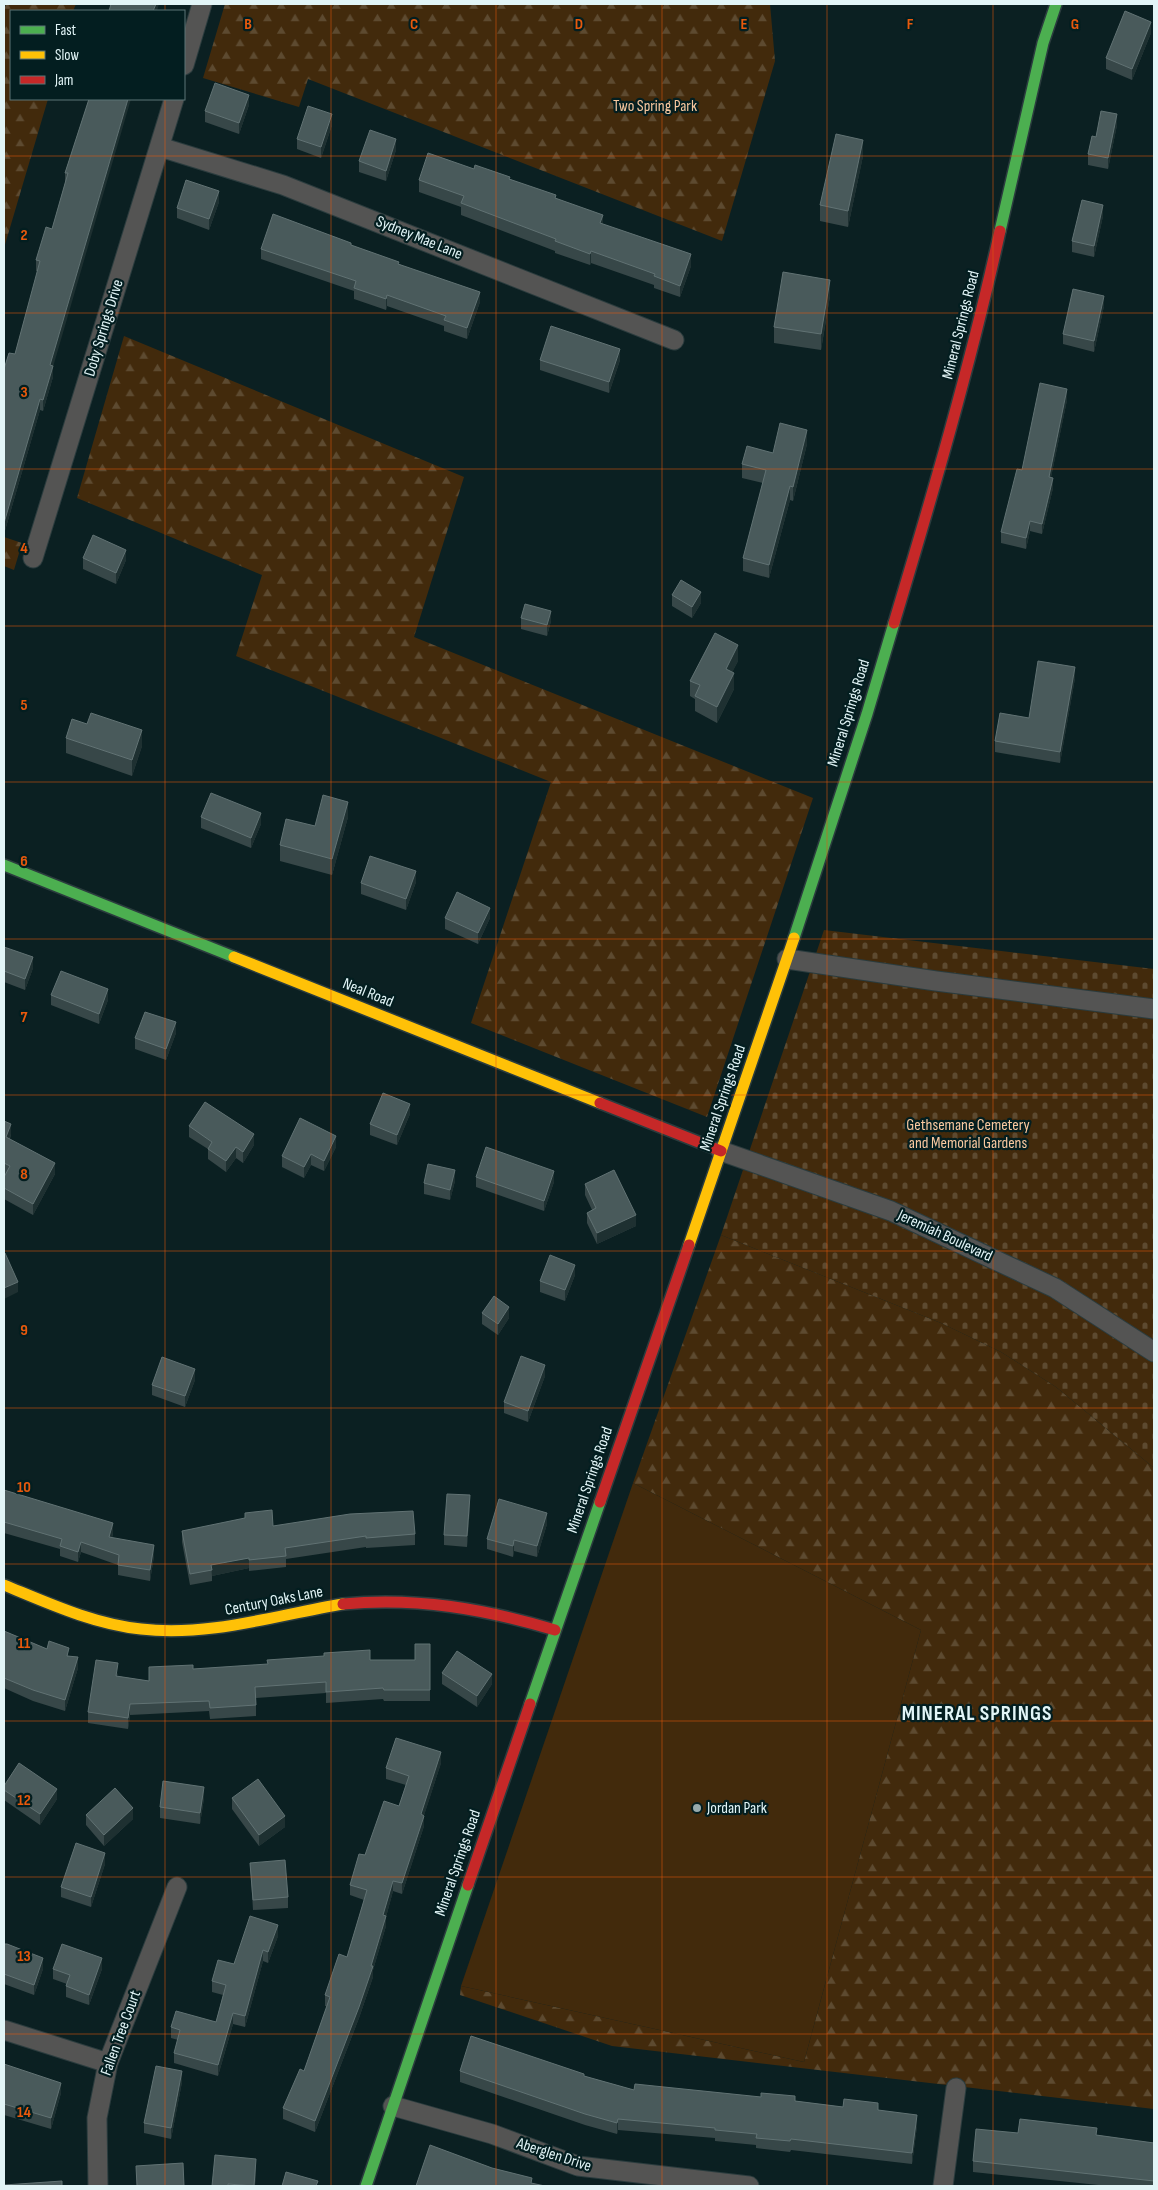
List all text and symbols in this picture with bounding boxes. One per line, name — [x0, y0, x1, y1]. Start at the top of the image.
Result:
legend — [10, 10, 185, 100]
text: B — [244, 15, 252, 34]
text: C — [410, 15, 418, 34]
text: D — [575, 15, 583, 34]
text: E — [741, 15, 748, 34]
text: F — [907, 15, 914, 34]
text: G — [1071, 15, 1079, 34]
text: Fast — [55, 21, 77, 40]
text: Slow — [55, 46, 79, 65]
text: Jam — [54, 71, 73, 90]
park label: Two Spring Park — [613, 97, 697, 116]
street label: Sydney Mae Lane — [373, 212, 465, 264]
text: 2 — [20, 226, 28, 245]
street label: Mineral Springs Road — [938, 269, 984, 381]
street label: Doby Springs Drive — [80, 277, 128, 379]
text: 3 — [20, 383, 28, 402]
text: 4 — [20, 539, 28, 558]
street label: Mineral Springs Road — [824, 657, 874, 769]
text: 5 — [20, 696, 28, 715]
text: 6 — [20, 852, 28, 871]
street label: Neal Road — [340, 974, 396, 1012]
text: 7 — [21, 1008, 28, 1027]
street label: Mineral Springs Road — [696, 1042, 750, 1154]
park label: Gethsemane Cemetery and Memorial Gardens — [906, 1116, 1030, 1153]
text: 8 — [20, 1165, 28, 1184]
street label: Jeremiah Boulevard — [894, 1205, 995, 1266]
text: 9 — [20, 1321, 28, 1340]
street label: Mineral Springs Road — [563, 1424, 617, 1536]
text: 10 — [17, 1478, 31, 1497]
street label: Century Oaks Lane — [223, 1582, 325, 1620]
text: 11 — [18, 1634, 31, 1653]
district label: MINERAL SPRINGS — [902, 1701, 1052, 1726]
text: 12 — [17, 1791, 31, 1810]
place label: Jordan Park — [706, 1799, 767, 1818]
marker: Jordan Park — [691, 1802, 703, 1814]
street label: Mineral Springs Road — [431, 1807, 485, 1919]
text: 13 — [17, 1947, 31, 1966]
street label: Fallen Tree Court — [97, 1988, 145, 2078]
text: 14 — [17, 2103, 31, 2122]
street label: Aberglen Drive — [513, 2134, 594, 2176]

